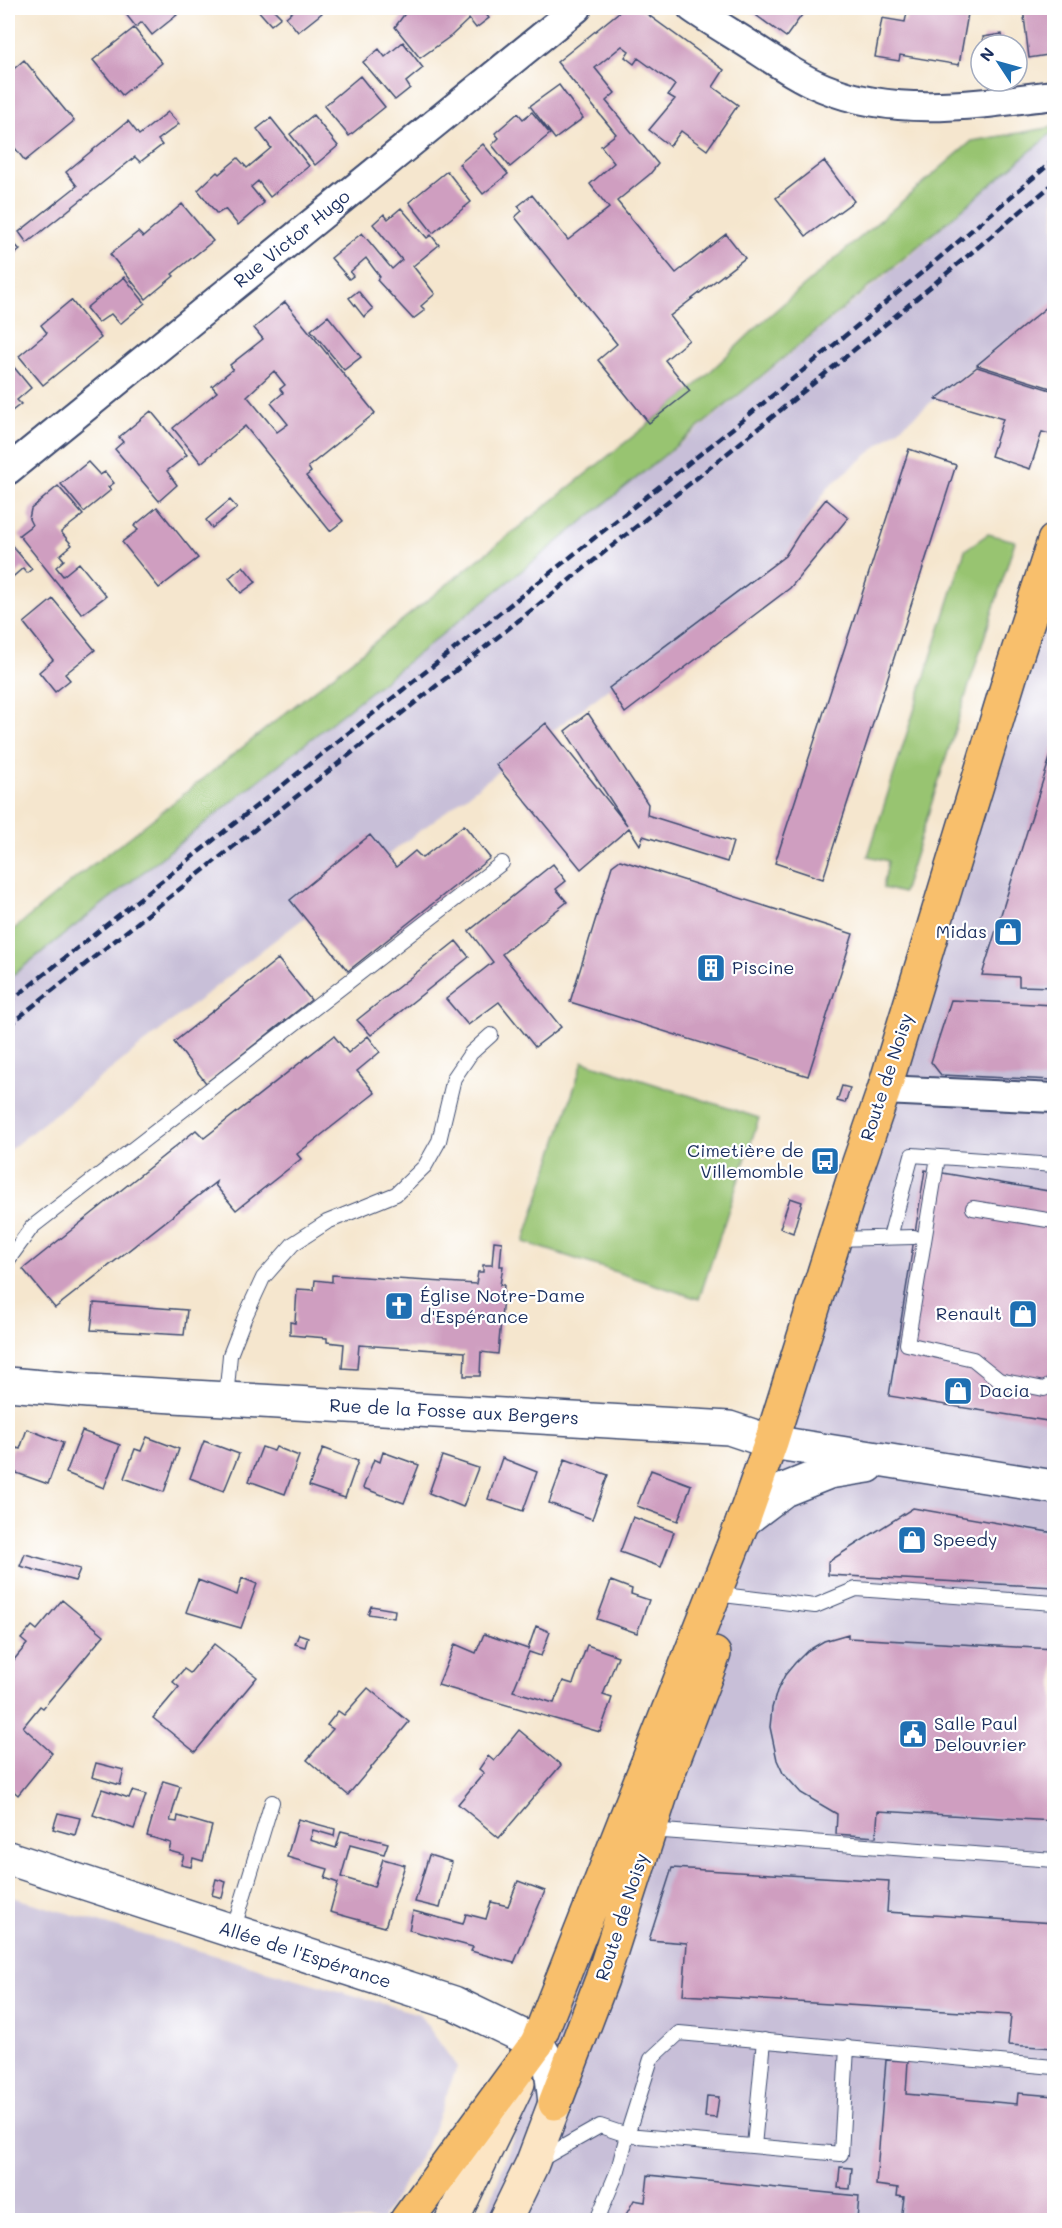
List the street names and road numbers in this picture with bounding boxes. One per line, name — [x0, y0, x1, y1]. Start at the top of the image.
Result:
street label: Rue Victor Hugo — [228, 184, 355, 293]
street label: Route de Noisy — [854, 1010, 918, 1144]
street label: Rue de la Fosse aux Bergers — [329, 1392, 579, 1430]
street label: Route de Noisy — [589, 1850, 653, 1984]
street label: Allée de l'Espérance — [216, 1915, 394, 1993]

